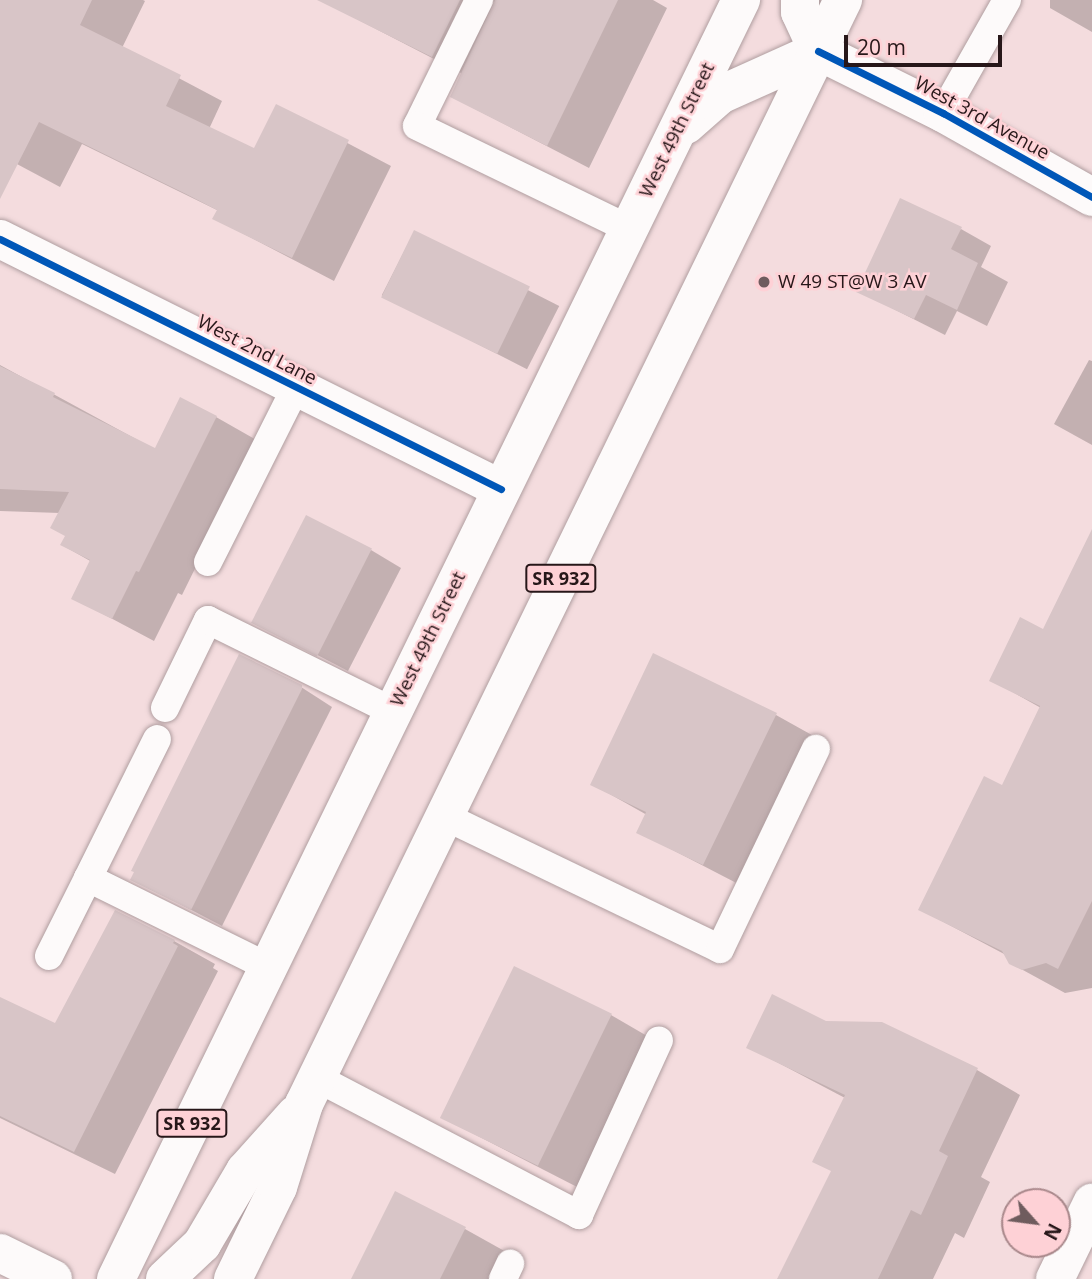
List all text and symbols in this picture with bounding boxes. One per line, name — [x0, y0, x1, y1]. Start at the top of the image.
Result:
scale bar — [847, 21, 1004, 65]
text: 20 m — [857, 33, 906, 61]
street label: West 49th Street — [635, 59, 719, 201]
street label: West 3rd Avenue — [911, 72, 1053, 164]
place label: W 49 ST@W 3 AV — [778, 271, 927, 293]
marker: W 49 ST@W 3 AV — [756, 274, 772, 290]
street label: West 2nd Lane — [194, 310, 320, 390]
road number: SR 932 — [524, 564, 598, 592]
street label: West 49th Street — [386, 568, 470, 710]
road number: SR 932 — [155, 1108, 229, 1138]
north arrow — [1001, 1188, 1071, 1258]
text: N — [1038, 1219, 1068, 1245]

